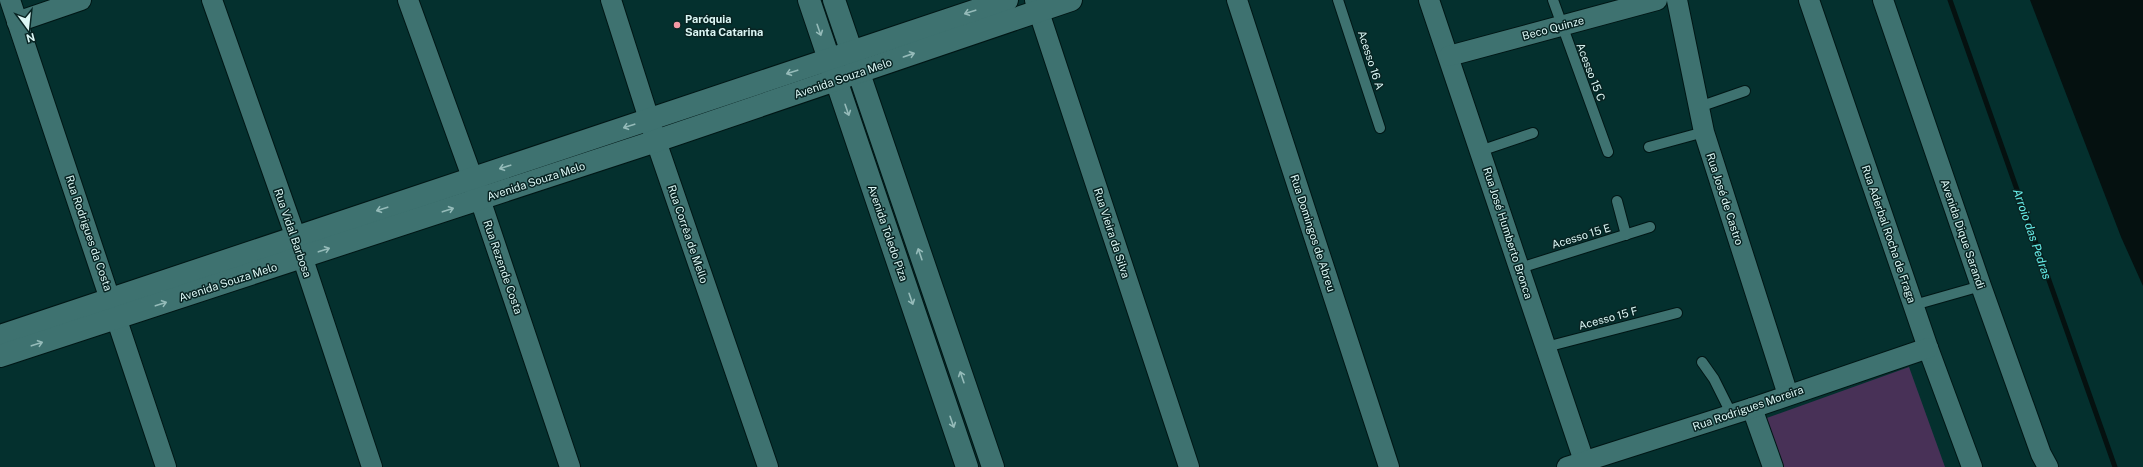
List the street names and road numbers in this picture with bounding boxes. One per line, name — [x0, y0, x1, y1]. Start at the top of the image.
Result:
street label: Beco Quinze — [1521, 14, 1585, 42]
street label: Acesso 16 A — [1356, 29, 1386, 91]
street label: Acesso 15 C — [1574, 41, 1608, 103]
street label: Avenida Souza Melo — [793, 56, 893, 100]
street label: Rua José de Castro — [1704, 151, 1746, 247]
street label: Avenida Souza Melo — [485, 159, 587, 203]
street label: Rua Aderbal Rocha de Fraga — [1860, 163, 1918, 305]
street label: Rua José Humberto Bronca — [1481, 166, 1535, 300]
street label: Rua Rodrigues da Costa — [64, 173, 114, 293]
street label: Rua Domingos de Abreu — [1288, 173, 1338, 293]
street label: Avenida Dique Sarandi — [1939, 178, 1987, 290]
street label: Rua Corrêa de Mello — [666, 183, 710, 285]
street label: Avenida Toledo Piza — [866, 183, 910, 283]
street label: Rua Vieira da Silva — [1092, 186, 1132, 280]
street label: Rua Vidal Barbosa — [272, 187, 314, 279]
street label: Rua Rezende Costa — [481, 218, 525, 316]
street label: Acesso 15 E — [1550, 221, 1612, 251]
street label: Avenida Souza Melo — [177, 260, 279, 304]
street label: Acesso 15 F — [1577, 304, 1639, 332]
street label: Rua Rodrigues Moreira — [1691, 383, 1805, 433]

